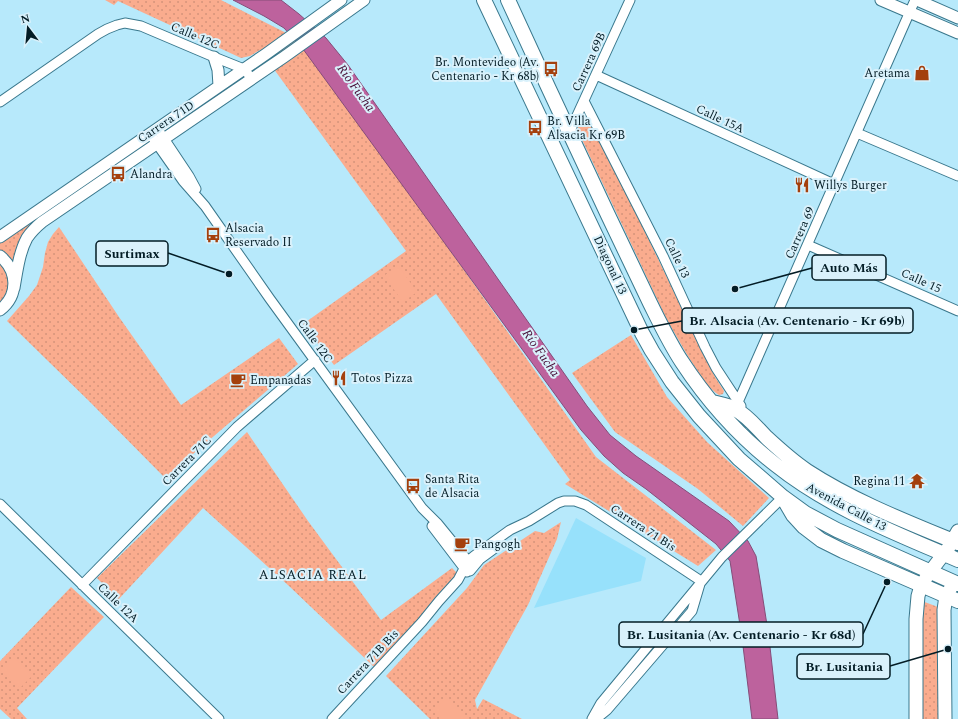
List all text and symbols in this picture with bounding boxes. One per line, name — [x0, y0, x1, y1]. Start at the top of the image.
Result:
north arrow — [8, 8, 48, 48]
text: N — [19, 9, 32, 28]
street label: Calle 12C — [168, 17, 222, 55]
street label: Carrera 69B — [567, 29, 611, 95]
place label: Br. Montevideo (Av. Centenario - Kr 68b) — [431, 53, 539, 86]
water label: Río Fucha — [332, 60, 380, 116]
bus stop icon: Br. Montevideo (Av. Centenario - Kr 68b) — [542, 60, 560, 78]
place label: Aretama — [864, 64, 910, 83]
shop icon: Aretama — [913, 64, 931, 82]
street label: Carrera 71D — [134, 96, 198, 148]
street label: Calle 15A — [693, 100, 747, 138]
place label: Br. Villa Alsacia Kr 69B — [547, 112, 625, 145]
bus stop icon: Br. Villa Alsacia Kr 69B — [526, 119, 544, 137]
bus stop icon: Alandra — [109, 165, 127, 183]
place label: Alandra — [130, 165, 173, 184]
restaurant icon: Willys Burger — [793, 176, 811, 194]
place label: Willys Burger — [814, 176, 887, 195]
street label: Carrera 69 — [780, 204, 820, 262]
place label: Alsacia Reservado II — [225, 219, 292, 252]
bus stop icon: Alsacia Reservado II — [204, 226, 222, 244]
street label: Diagonal 13 — [588, 232, 632, 298]
street label: Calle 13 — [659, 235, 695, 281]
callout: Surtimax — [96, 241, 168, 266]
text: Surtimax — [104, 244, 160, 264]
callout: Auto Más — [812, 255, 886, 280]
text: Auto Más — [820, 258, 878, 278]
street label: Calle 15 — [898, 264, 944, 298]
callout: Br. Alsacia (Av. Centenario - Kr 69b) — [682, 308, 913, 333]
text: Br. Alsacia (Av. Centenario - Kr 69b) — [689, 311, 905, 331]
street label: Calle 12C — [292, 315, 338, 367]
water label: Río Fucha — [517, 325, 565, 381]
restaurant icon: Totos Pizza — [330, 369, 348, 387]
place label: Totos Pizza — [351, 369, 413, 388]
cafe icon: Empanadas — [229, 371, 247, 389]
place label: Empanadas — [250, 371, 311, 390]
street label: Carrera 71C — [158, 432, 216, 490]
place label: Santa Rita de Alsacia — [425, 470, 480, 503]
place label: Regina 11 — [853, 472, 905, 491]
temple icon: Regina 11 — [908, 472, 926, 490]
bus stop icon: Santa Rita de Alsacia — [404, 477, 422, 495]
street label: Avenida Calle 13 — [802, 478, 890, 536]
street label: Carrera 71 Bis — [606, 499, 680, 557]
cafe icon: Pangogh — [453, 535, 471, 553]
place label: Pangogh — [474, 535, 521, 554]
district label: ALSACIA REAL — [259, 565, 367, 585]
street label: Calle 12A — [93, 578, 143, 628]
callout: Br. Lusitania (Av. Centenario - Kr 68d) — [619, 622, 863, 647]
street label: Carrera 71B Bis — [333, 625, 403, 699]
text: Br. Lusitania (Av. Centenario - Kr 68d) — [627, 625, 855, 645]
callout: Br. Lusitania — [797, 654, 890, 679]
text: Br. Lusitania — [805, 657, 883, 677]

